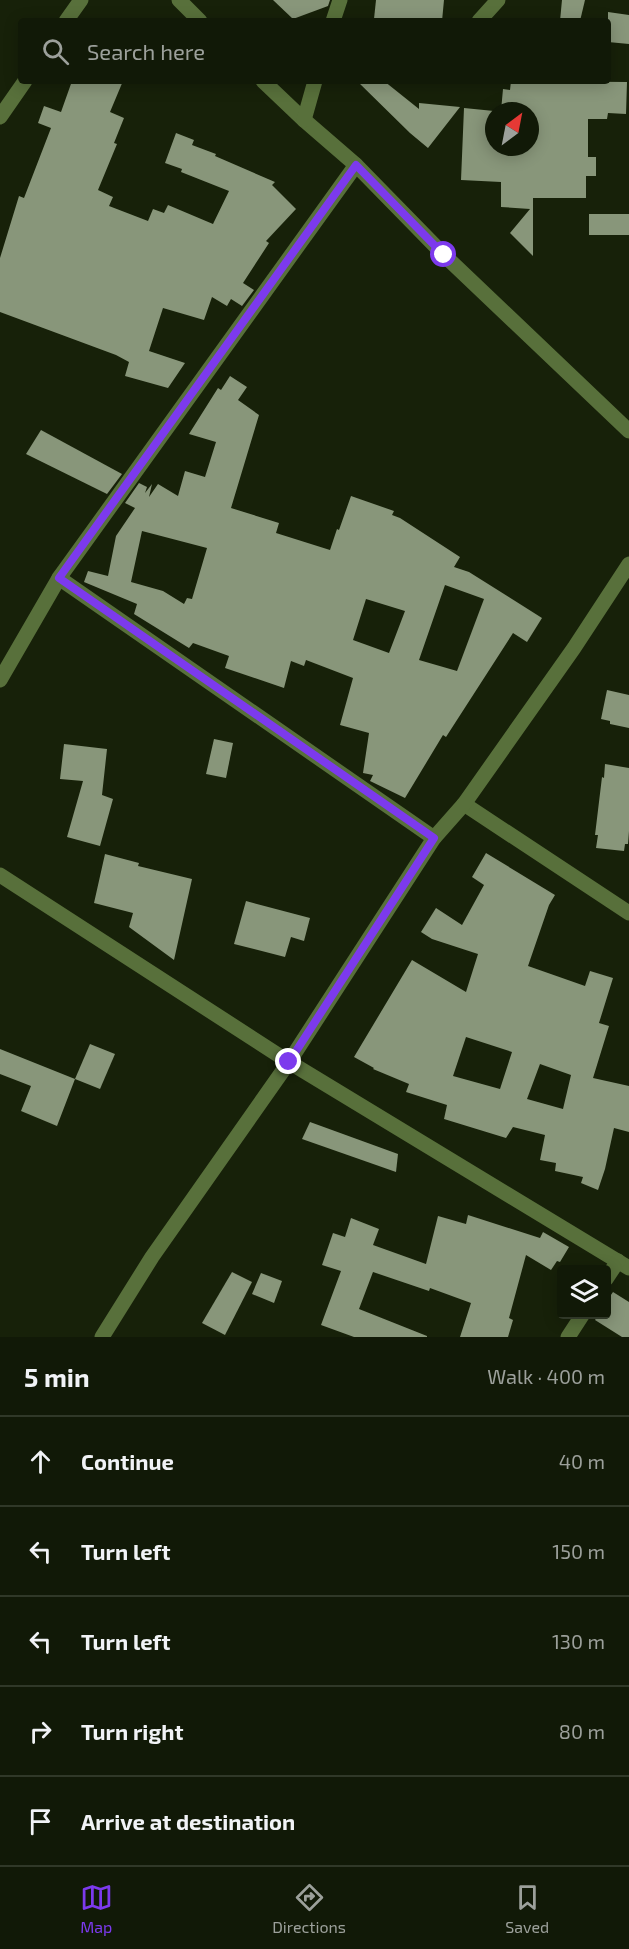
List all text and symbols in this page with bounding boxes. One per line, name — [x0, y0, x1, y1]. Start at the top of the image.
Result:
search box — [18, 18, 611, 84]
icon: search — [39, 35, 72, 68]
text: Search here — [87, 38, 205, 64]
north arrow — [485, 102, 539, 156]
route start — [430, 241, 456, 267]
route end — [275, 1048, 301, 1074]
map controls — [557, 1265, 611, 1319]
button: layers — [557, 1265, 611, 1319]
text: 5 min — [24, 1361, 90, 1392]
text: Walk · 400 m — [487, 1364, 605, 1388]
icon: ahead — [24, 1445, 57, 1478]
text: Continue — [81, 1448, 174, 1474]
text: 40 m — [559, 1449, 605, 1473]
icon: left — [24, 1535, 57, 1568]
text: Turn left — [81, 1538, 170, 1564]
text: 150 m — [552, 1539, 605, 1563]
icon: left — [24, 1625, 57, 1658]
text: Turn left — [81, 1628, 170, 1654]
text: 130 m — [552, 1629, 605, 1653]
icon: right — [24, 1715, 57, 1748]
text: Turn right — [81, 1718, 183, 1744]
text: 80 m — [559, 1719, 605, 1743]
icon: arrive — [24, 1805, 57, 1838]
text: Arrive at destination — [81, 1808, 295, 1834]
tab: Map — [80, 1881, 113, 1936]
tab: Directions — [272, 1881, 346, 1936]
tab: Saved — [505, 1881, 549, 1936]

